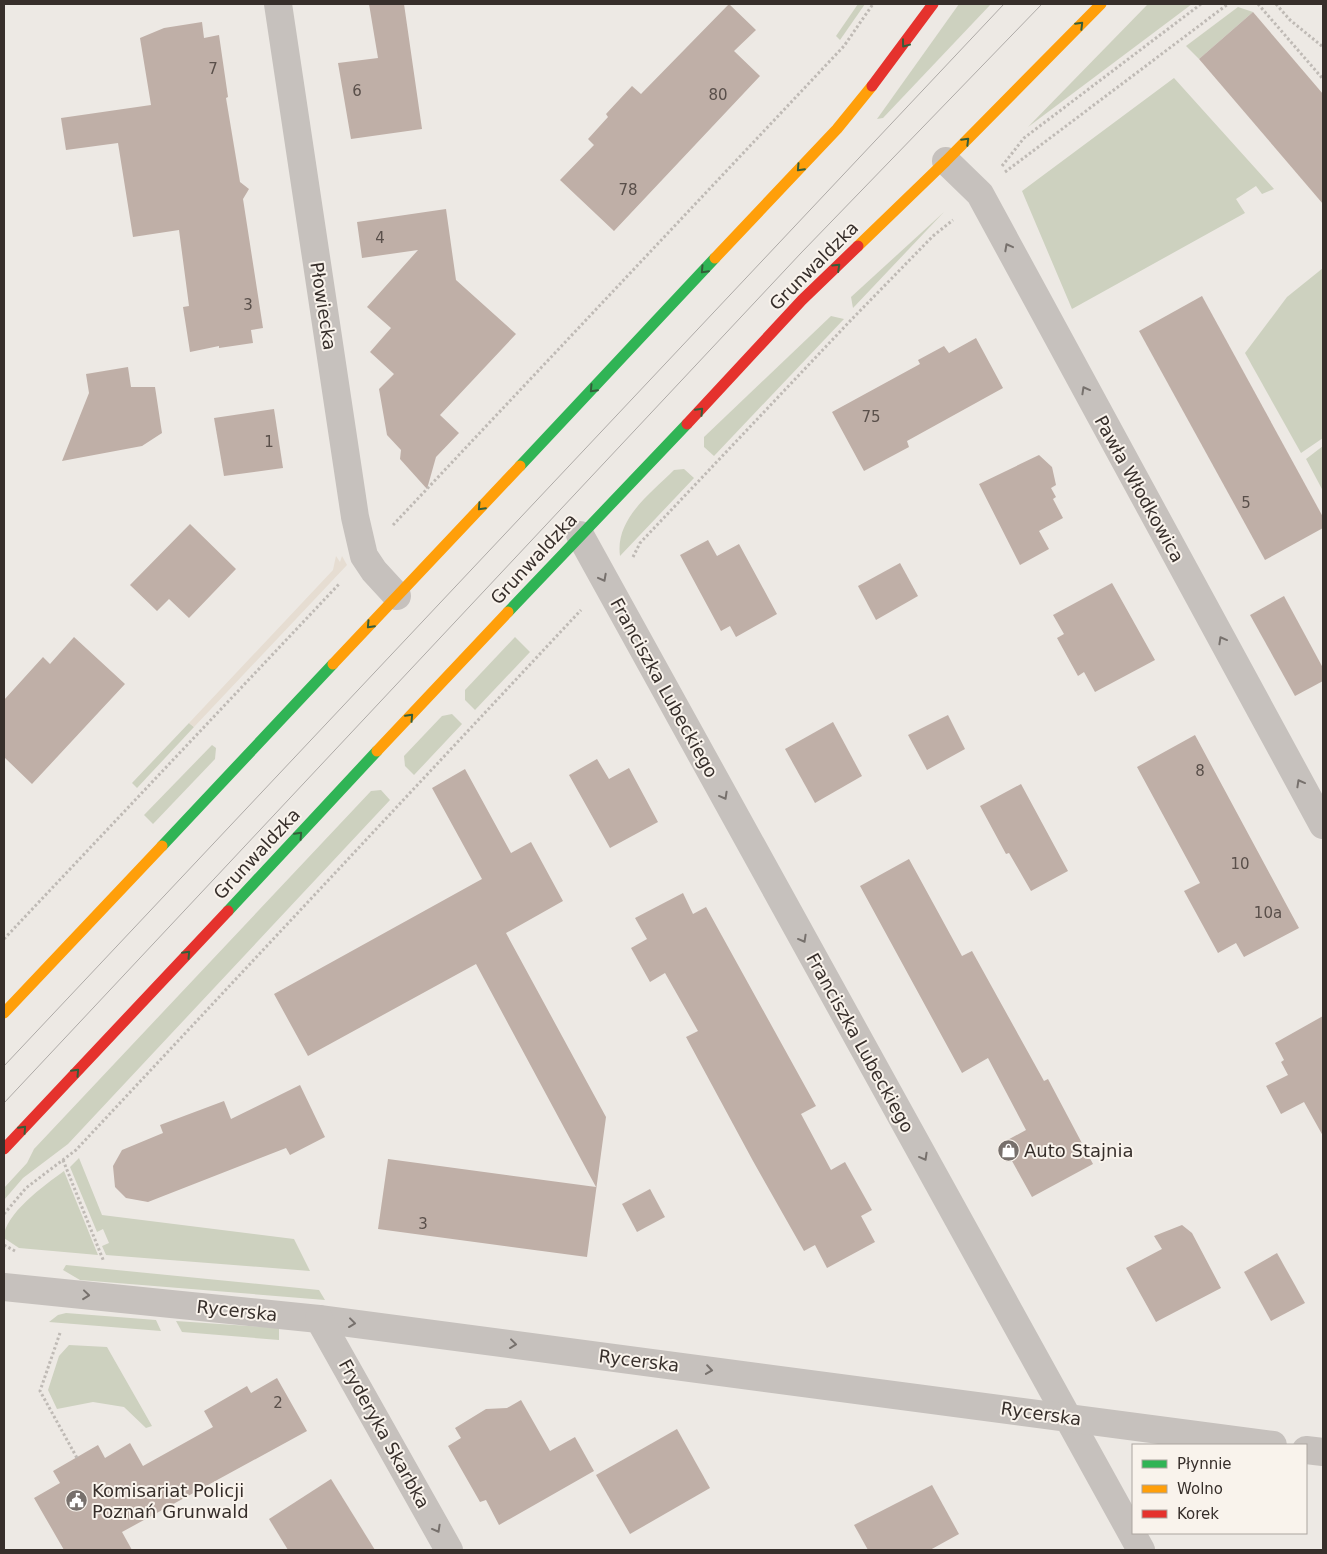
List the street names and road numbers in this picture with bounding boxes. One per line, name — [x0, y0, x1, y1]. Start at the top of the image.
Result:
street label: Grunwaldzka — [765, 217, 862, 314]
street label: Płowiecka — [306, 260, 341, 351]
street label: Pawła Włodkowica — [1090, 412, 1188, 566]
street label: Grunwaldzka — [486, 509, 581, 609]
street label: Franciszka Lubeckiego — [606, 594, 723, 781]
street label: Grunwaldzka — [209, 804, 304, 904]
street label: Franciszka Lubeckiego — [802, 949, 919, 1136]
street label: Rycerska — [196, 1296, 278, 1325]
street label: Rycerska — [598, 1345, 681, 1376]
street label: Fryderyka Skarbka — [335, 1356, 434, 1512]
street label: Rycerska — [999, 1397, 1083, 1430]

